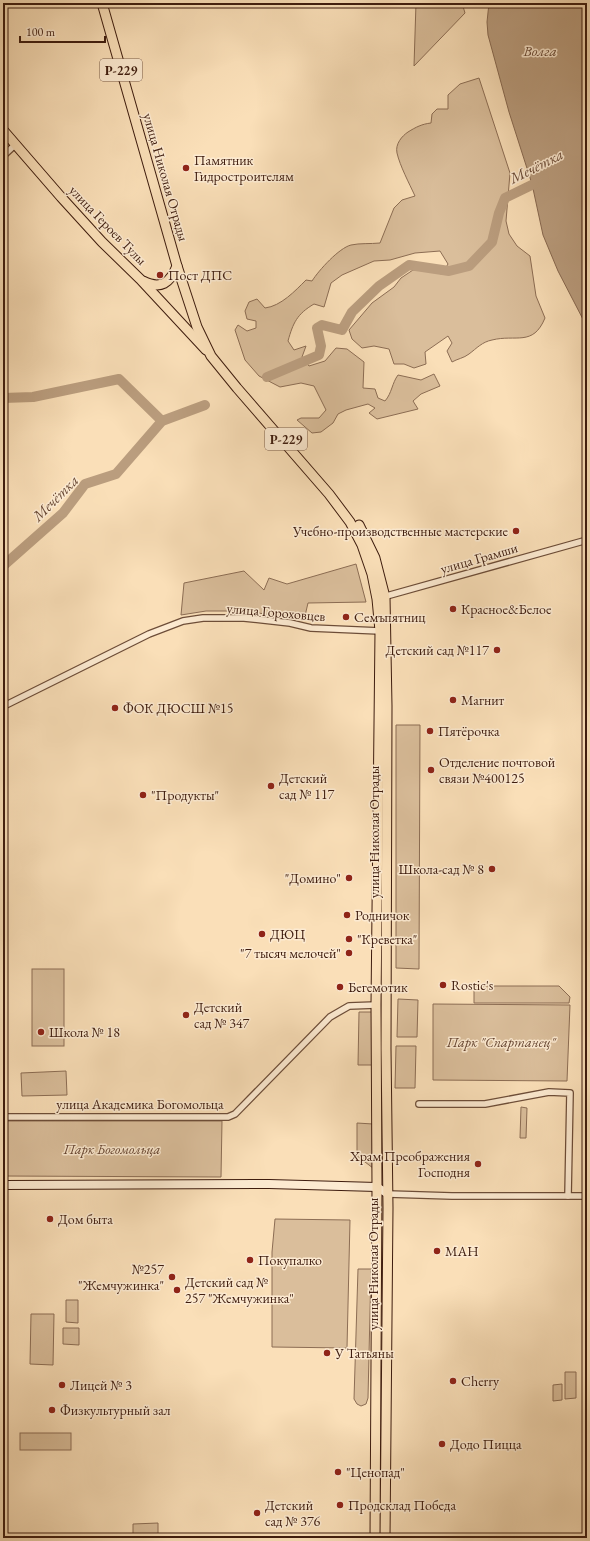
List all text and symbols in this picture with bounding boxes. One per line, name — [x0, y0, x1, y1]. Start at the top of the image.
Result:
scale bar — [20, 18, 105, 44]
text: 100 m — [26, 24, 56, 40]
water label: Волга — [522, 41, 557, 60]
road number: Р-229 — [100, 59, 142, 81]
street label: улица Николая Отрады — [139, 111, 193, 244]
water label: Мечётка — [505, 144, 566, 188]
place label: Памятник Гидростроителям — [194, 151, 294, 185]
marker: Памятник Гидростроителям — [181, 163, 191, 173]
street label: улица Героев Тулы — [65, 181, 151, 269]
place label: Пост ДПС — [168, 266, 232, 284]
marker: Пост ДПС — [155, 270, 165, 280]
road number: Р-229 — [265, 428, 307, 450]
water label: Мечётка — [27, 471, 82, 526]
place label: Учебно-производственные мастерские — [292, 522, 509, 540]
marker: Учебно-производственные мастерские — [511, 526, 521, 536]
street label: улица Грамши — [438, 538, 520, 578]
street label: улица Гороховцев — [226, 599, 326, 625]
place label: Красное&Белое — [461, 600, 552, 618]
marker: Красное&Белое — [448, 604, 458, 614]
place label: Семъпятниц — [354, 608, 426, 626]
marker: Семъпятниц — [341, 612, 351, 622]
place label: Детский сад №117 — [386, 641, 489, 659]
marker: Детский сад №117 — [492, 645, 502, 655]
place label: Магнит — [461, 691, 505, 709]
marker: Магнит — [448, 695, 458, 705]
place label: ФОК ДЮСШ №15 — [123, 699, 233, 717]
marker: ФОК ДЮСШ №15 — [110, 703, 120, 713]
place label: Пятёрочка — [438, 722, 500, 740]
marker: Пятёрочка — [425, 726, 435, 736]
place label: Отделение почтовой связи №400125 — [439, 753, 556, 787]
street label: улица Николая Отрады — [365, 765, 383, 898]
marker: Отделение почтовой связи №400125 — [426, 765, 436, 775]
place label: Детский сад № 117 — [279, 769, 335, 803]
marker: Детский сад № 117 — [266, 781, 276, 791]
place label: "Продукты" — [151, 786, 219, 804]
marker: "Продукты" — [138, 790, 148, 800]
place label: Школа-сад № 8 — [398, 860, 484, 878]
marker: Школа-сад № 8 — [487, 864, 497, 874]
place label: "Домино" — [285, 869, 341, 887]
marker: "Домино" — [344, 873, 354, 883]
place label: Родничок — [355, 906, 410, 924]
marker: Родничок — [342, 910, 352, 920]
place label: ДЮЦ — [270, 925, 305, 943]
marker: ДЮЦ — [257, 929, 267, 939]
place label: "Креветка" — [357, 930, 417, 948]
marker: "Креветка" — [344, 934, 354, 944]
place label: "7 тысяч мелочей" — [240, 944, 341, 962]
marker: "7 тысяч мелочей" — [344, 948, 354, 958]
place label: Rostic's — [451, 976, 494, 994]
place label: Бегемотик — [348, 978, 408, 996]
marker: Rostic's — [438, 980, 448, 990]
marker: Бегемотик — [335, 982, 345, 992]
place label: Детский сад № 347 — [194, 998, 250, 1032]
marker: Детский сад № 347 — [181, 1010, 191, 1020]
place label: Школа № 18 — [49, 1023, 120, 1041]
marker: Школа № 18 — [36, 1027, 46, 1037]
park label: Парк "Спартанец" — [446, 1033, 557, 1051]
street label: улица Академика Богомольца — [56, 1095, 224, 1113]
park label: Парк Богомольца — [63, 1140, 161, 1158]
place label: Храм Преображения Господня — [349, 1147, 470, 1181]
marker: Храм Преображения Господня — [473, 1159, 483, 1169]
street label: улица Николая Отрады — [364, 1197, 382, 1330]
place label: Дом быта — [58, 1210, 113, 1228]
marker: Дом быта — [45, 1214, 55, 1224]
place label: МАН — [445, 1242, 479, 1260]
marker: МАН — [432, 1246, 442, 1256]
place label: Покупалко — [258, 1251, 322, 1269]
marker: Покупалко — [245, 1255, 255, 1265]
place label: №257 "Жемчужинка" — [78, 1260, 164, 1294]
marker: №257 "Жемчужинка" — [167, 1272, 177, 1282]
place label: Детский сад № 257 "Жемчужинка" — [185, 1273, 294, 1307]
marker: Детский сад № 257 "Жемчужинка" — [172, 1285, 182, 1295]
place label: У Татьяны — [334, 1344, 394, 1362]
marker: У Татьяны — [322, 1348, 332, 1358]
place label: Cherry — [461, 1372, 500, 1390]
place label: Лицей № 3 — [70, 1376, 132, 1394]
marker: Cherry — [448, 1376, 458, 1386]
marker: Лицей № 3 — [57, 1380, 67, 1390]
place label: Физкультурный зал — [60, 1401, 171, 1419]
marker: Физкультурный зал — [47, 1405, 57, 1415]
place label: Додо Пицца — [450, 1435, 522, 1453]
marker: Додо Пицца — [437, 1439, 447, 1449]
place label: "Ценопад" — [346, 1463, 405, 1481]
marker: "Ценопад" — [333, 1467, 343, 1477]
place label: Детский сад № 376 — [265, 1496, 321, 1530]
place label: Продсклад Победа — [348, 1496, 456, 1514]
marker: Продсклад Победа — [335, 1500, 345, 1510]
marker: Детский сад № 376 — [252, 1508, 262, 1518]

